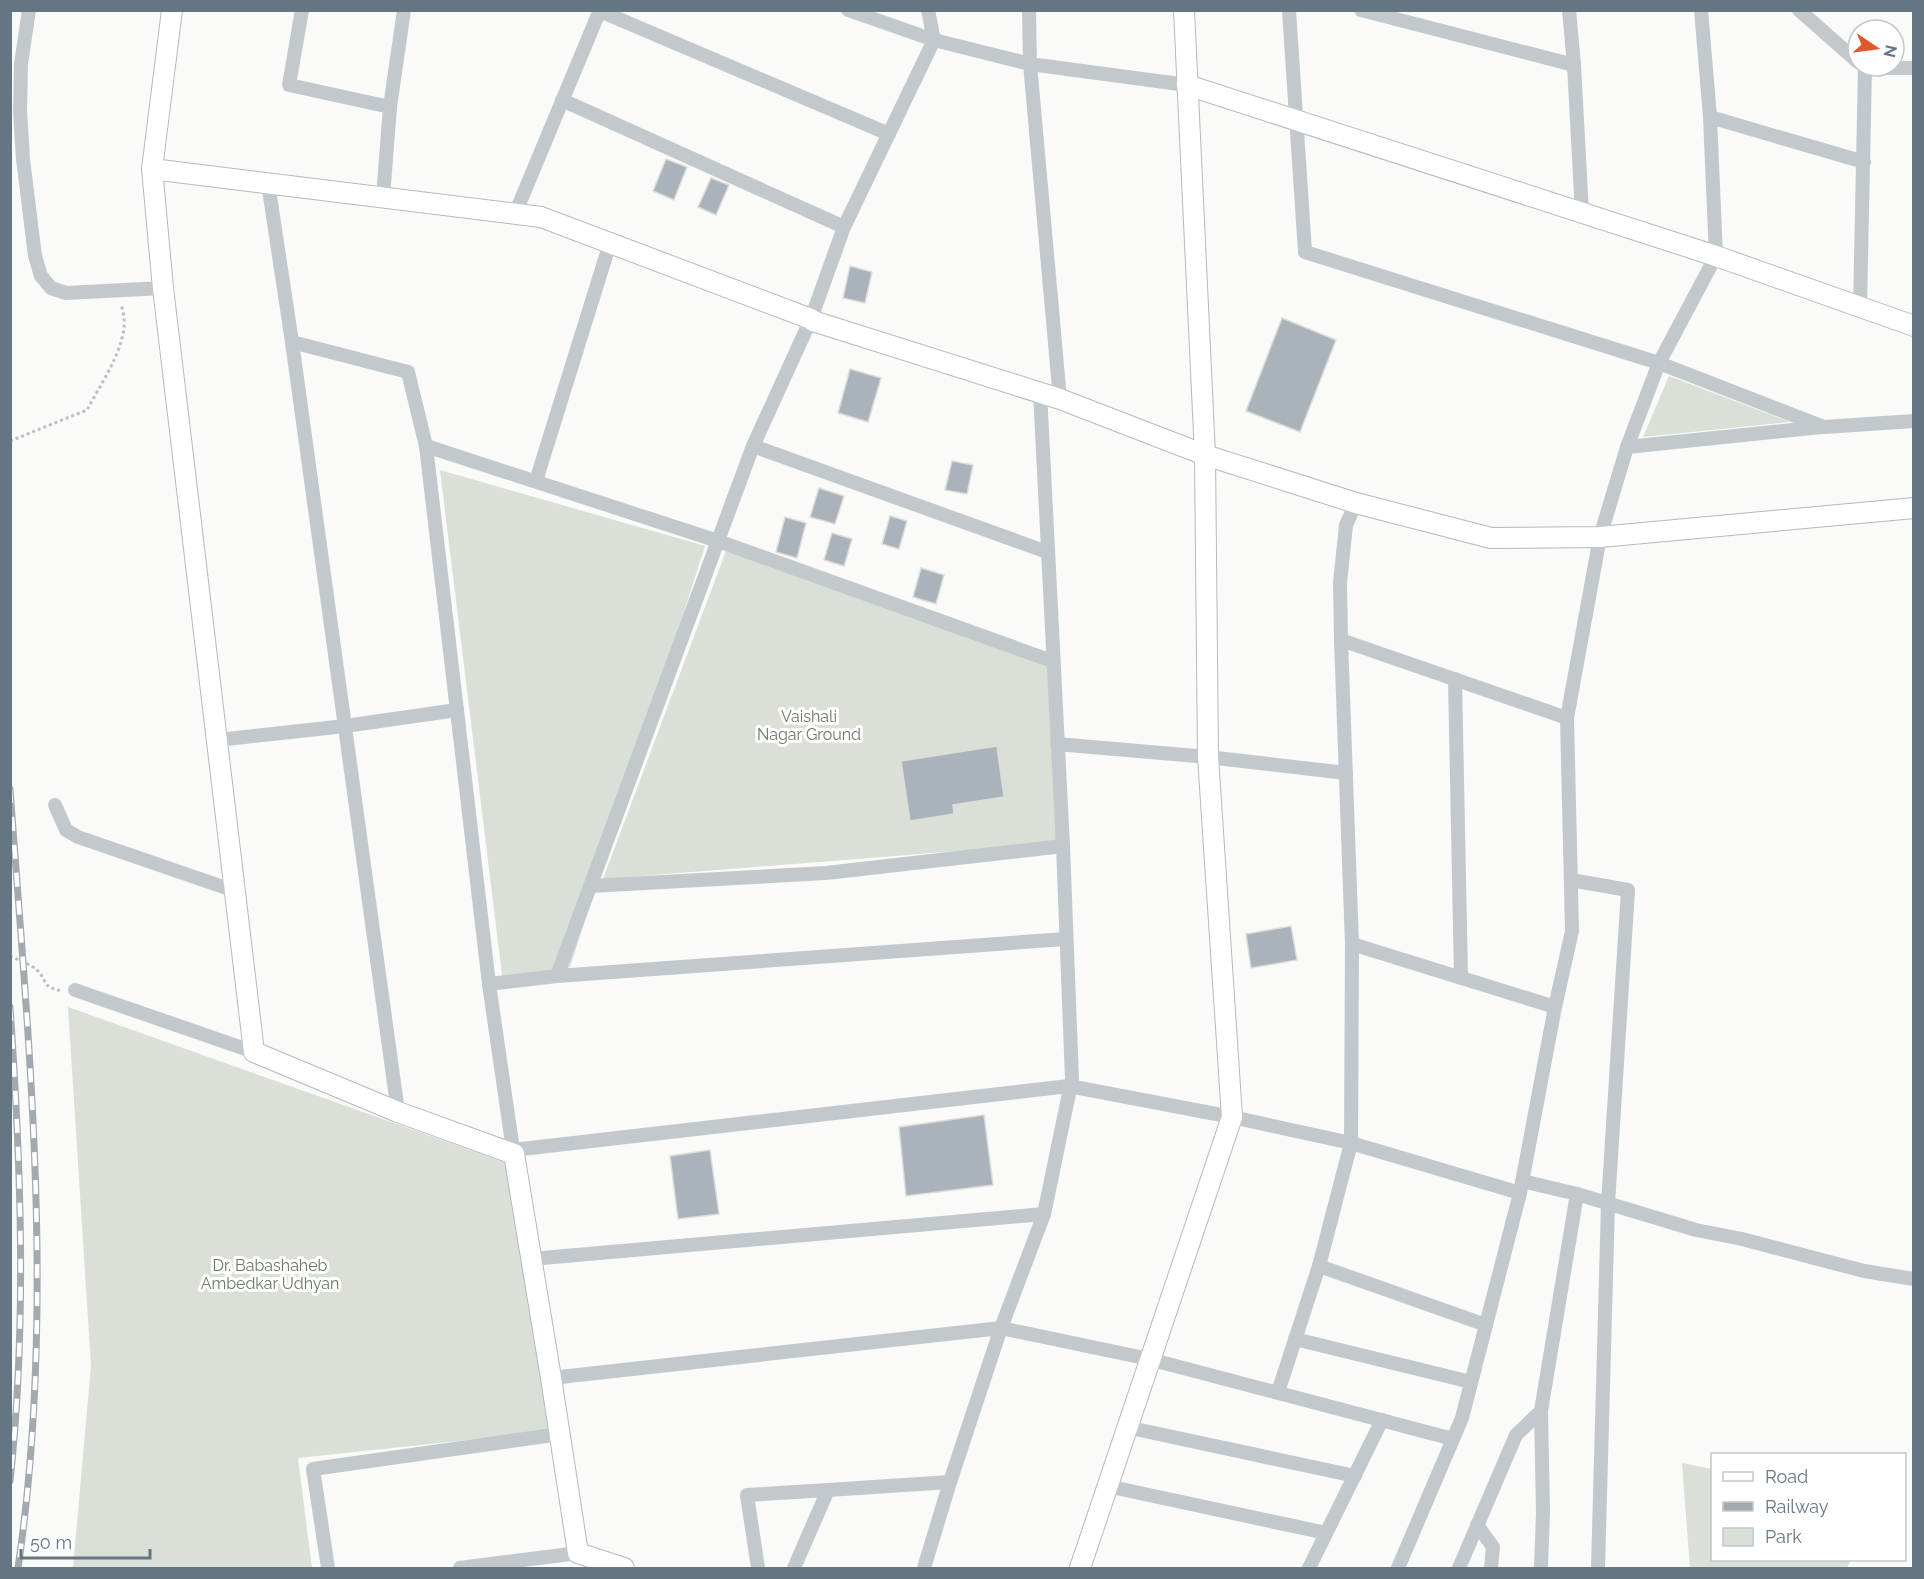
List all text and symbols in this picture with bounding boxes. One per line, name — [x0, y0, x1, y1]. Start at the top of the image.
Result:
north arrow — [1846, 18, 1906, 78]
text: N — [1879, 43, 1901, 59]
park label: Vaishali Nagar Ground — [757, 707, 861, 744]
park label: Dr. Babashaheb Ambedkar Udhyan — [201, 1256, 339, 1293]
legend — [1711, 1453, 1906, 1561]
text: Road — [1765, 1466, 1808, 1487]
text: Railway — [1765, 1496, 1829, 1517]
scale bar — [21, 1522, 150, 1560]
text: Park — [1765, 1526, 1802, 1547]
text: 50 m — [30, 1532, 72, 1553]

